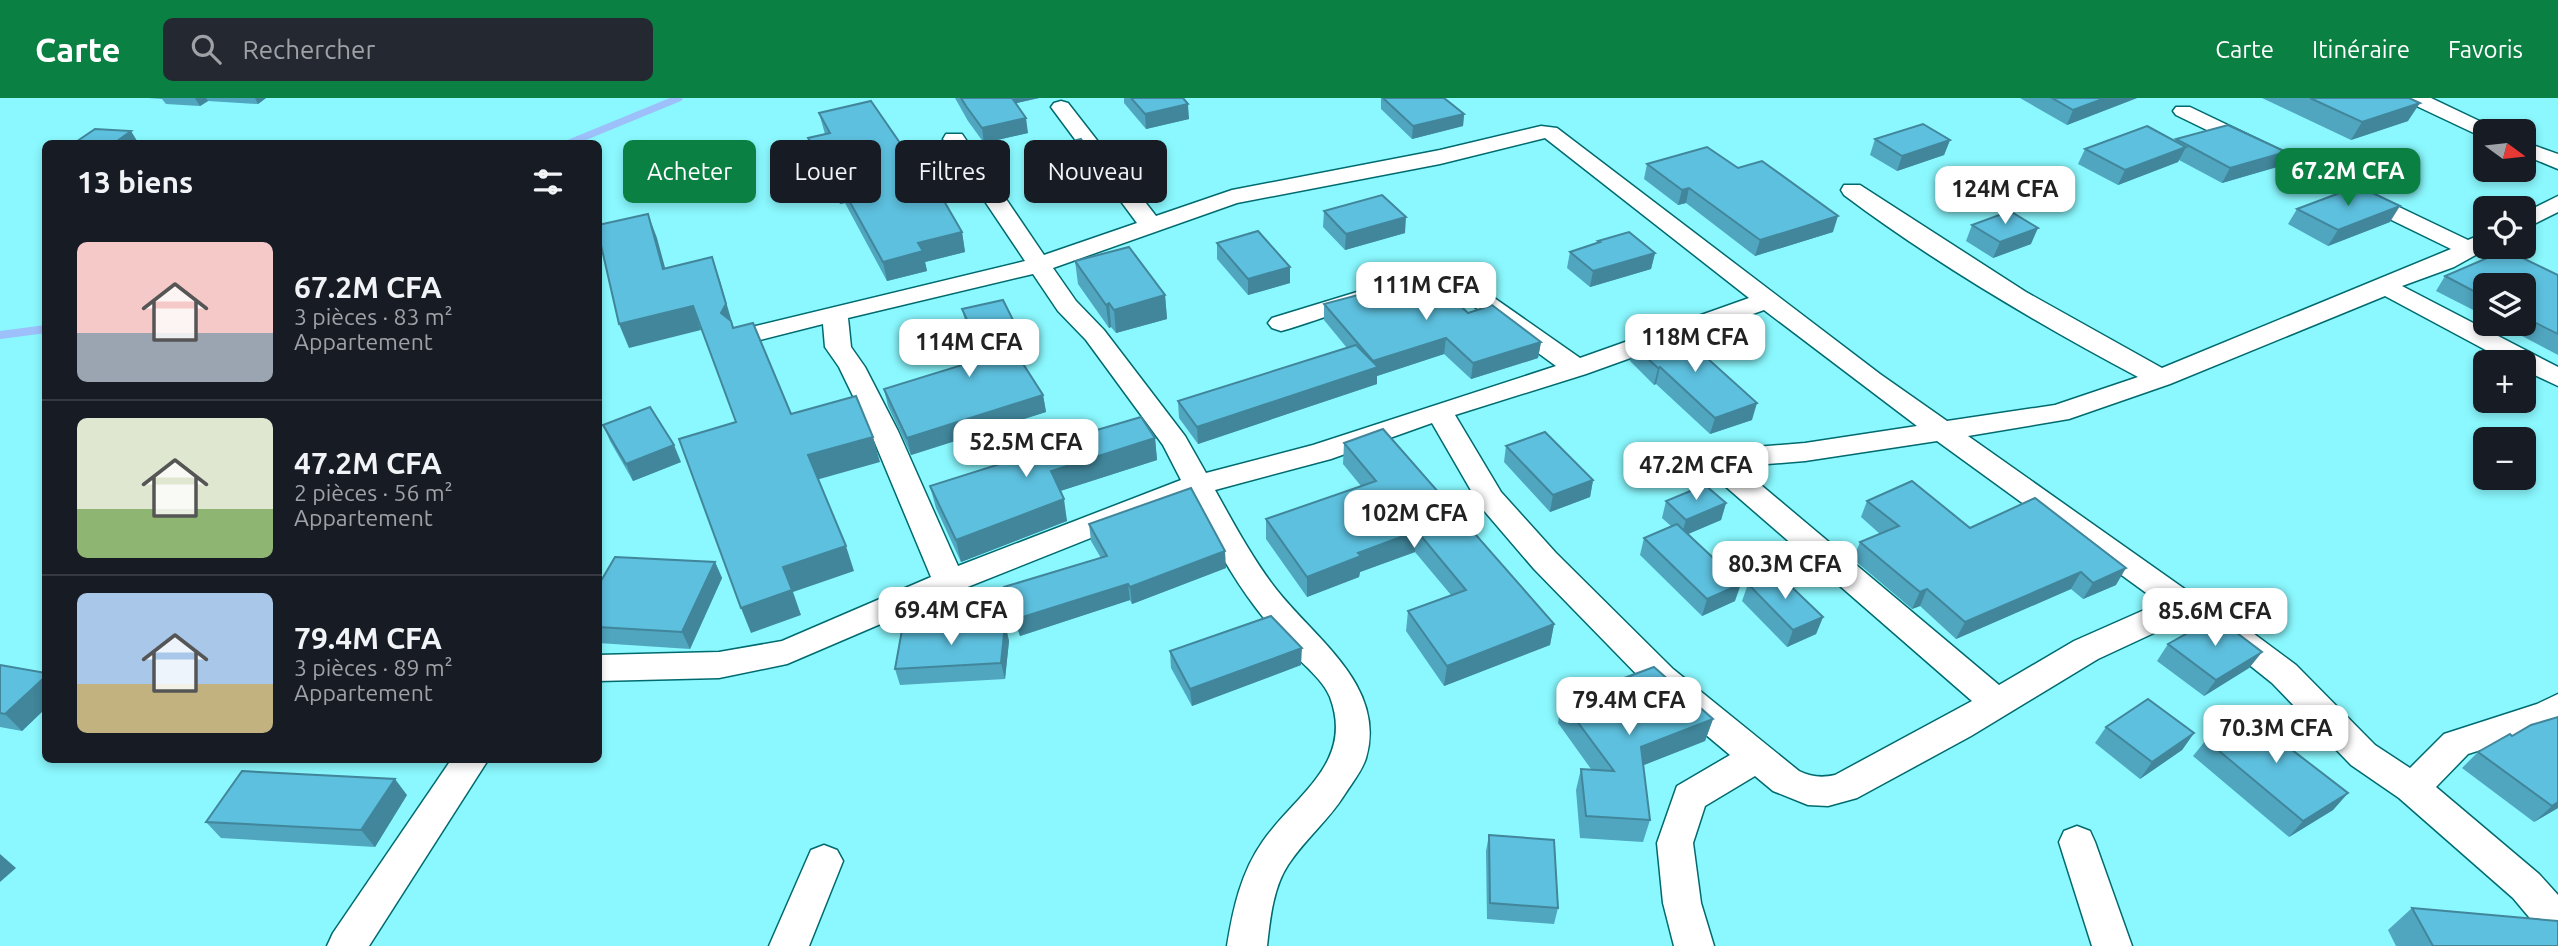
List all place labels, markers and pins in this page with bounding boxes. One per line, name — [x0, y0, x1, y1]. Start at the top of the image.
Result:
pin: 67.2M CFA — [2268, 148, 2428, 208]
pin: 124M CFA — [1933, 166, 2077, 226]
pin: 111M CFA — [1354, 262, 1498, 322]
pin: 118M CFA — [1623, 314, 1767, 374]
pin: 114M CFA — [897, 320, 1041, 379]
pin: 52.5M CFA — [946, 420, 1106, 479]
pin: 47.2M CFA — [1616, 442, 1776, 502]
pin: 102M CFA — [1342, 490, 1486, 550]
pin: 80.3M CFA — [1705, 542, 1865, 601]
pin: 69.4M CFA — [871, 588, 1031, 647]
pin: 85.6M CFA — [2135, 588, 2295, 648]
pin: 79.4M CFA — [1549, 678, 1709, 737]
pin: 70.3M CFA — [2196, 706, 2356, 765]

